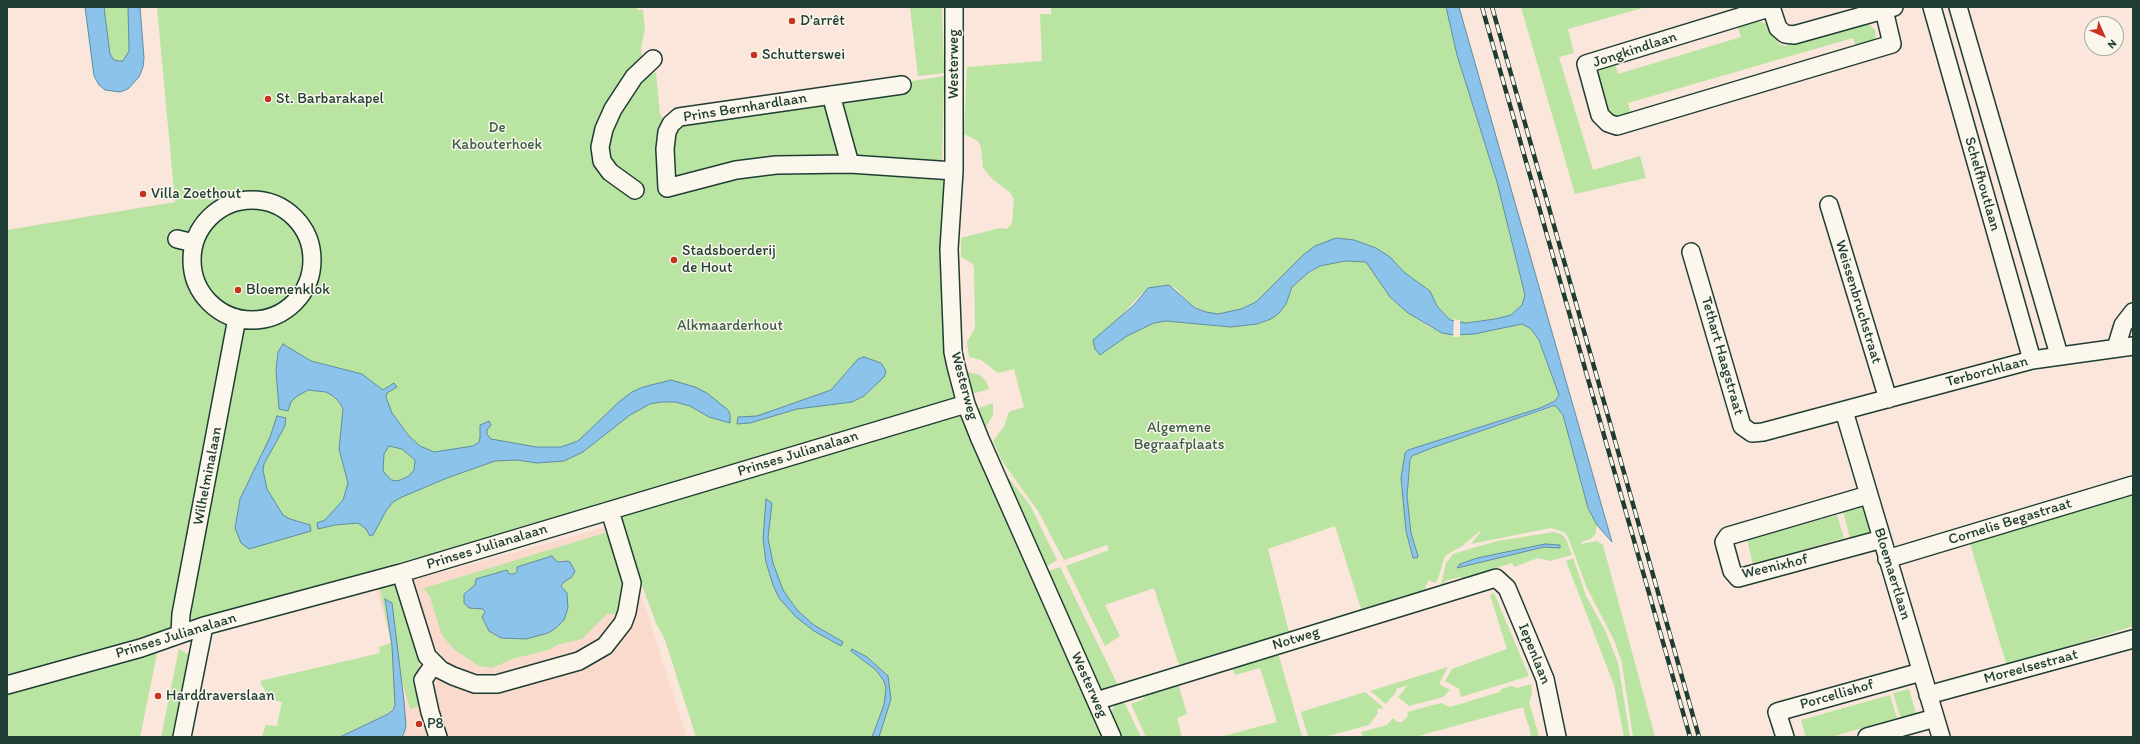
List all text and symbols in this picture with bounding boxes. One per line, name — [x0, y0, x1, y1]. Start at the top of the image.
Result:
place label: D'arrêt — [800, 12, 845, 30]
marker: D'arrêt — [787, 16, 797, 26]
north arrow — [2084, 16, 2124, 56]
street label: Jongkindlaan — [1591, 28, 1679, 72]
street label: Westerweg — [945, 29, 963, 99]
text: N — [2105, 37, 2119, 51]
place label: Schutterswei — [762, 46, 845, 64]
marker: Schutterswei — [749, 50, 759, 60]
street label: Prins Bernhardlaan — [682, 89, 808, 127]
place label: St. Barbarakapel — [276, 90, 384, 108]
marker: St. Barbarakapel — [263, 94, 273, 104]
park label: De Kabouterhoek — [452, 119, 542, 154]
street label: Schelfhoutlaan — [1960, 135, 2004, 233]
place label: Villa Zoethout — [151, 185, 241, 203]
marker: Villa Zoethout — [138, 189, 148, 199]
street label: Weissenbruchstraat — [1831, 238, 1885, 366]
place label: Stadsboerderij de Hout — [682, 242, 776, 277]
marker: Stadsboerderij de Hout — [669, 255, 679, 265]
place label: Bloemenklok — [246, 281, 330, 299]
marker: Bloemenklok — [233, 285, 243, 295]
street label: Tethart Haagstraat — [1696, 295, 1748, 417]
park label: Alkmaarderhout — [677, 317, 783, 335]
street label: Westerweg — [946, 350, 982, 422]
street label: Terborchlaan — [1944, 352, 2030, 392]
park label: Algemene Begraafplaats — [1134, 419, 1224, 454]
street label: Wilhelminalaan — [190, 425, 226, 527]
street label: Prinses Julianalaan — [735, 427, 861, 481]
street label: Cornelis Begastraat — [1946, 495, 2074, 549]
street label: Prinses Julianalaan — [424, 520, 550, 574]
street label: Bloemaertlaan — [1869, 526, 1915, 622]
street label: Weenixhof — [1740, 551, 1810, 583]
street label: Prinses Julianalaan — [113, 609, 239, 663]
street label: Iepenlaan — [1514, 621, 1554, 687]
street label: Notweg — [1270, 623, 1322, 655]
street label: Moreelsestraat — [1982, 646, 2080, 688]
street label: Westerweg — [1067, 649, 1111, 721]
street label: Porcellishof — [1798, 676, 1876, 714]
place label: Harddraverslaan — [166, 687, 274, 705]
marker: Harddraverslaan — [153, 691, 163, 701]
place label: P8 — [427, 715, 444, 733]
marker: P8 — [414, 719, 424, 729]

